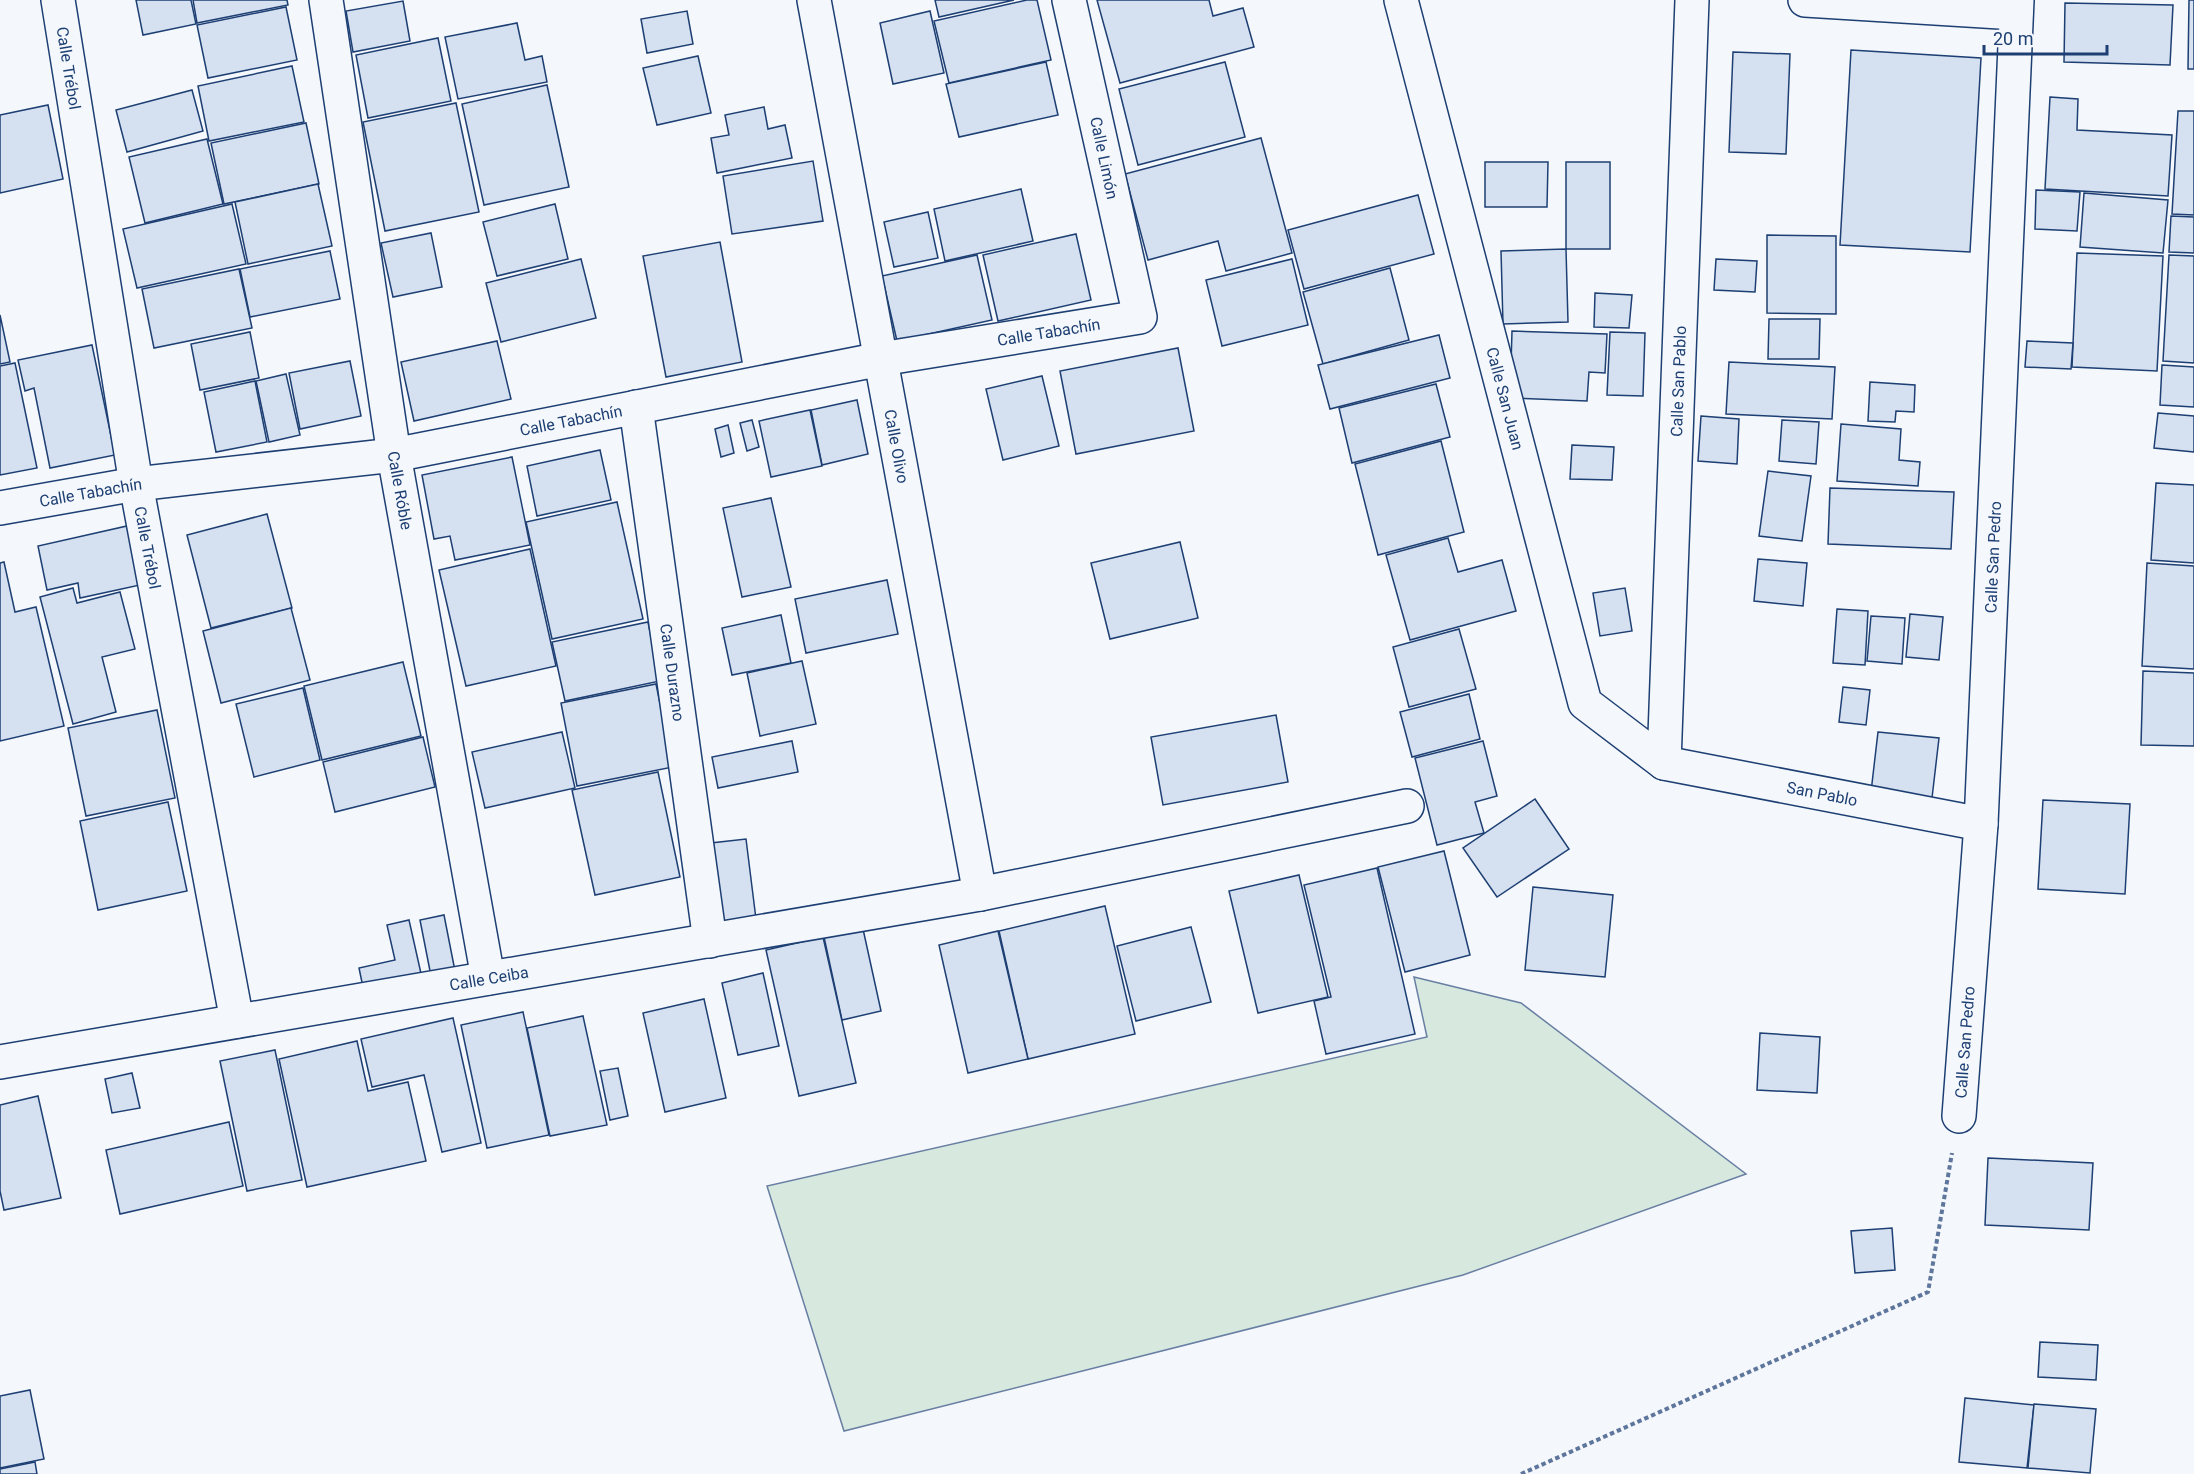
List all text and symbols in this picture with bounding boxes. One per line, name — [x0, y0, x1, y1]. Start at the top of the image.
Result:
scale bar — [1984, 18, 2107, 56]
street label: Calle Trébol — [53, 25, 85, 111]
text: 20 m — [1993, 28, 2033, 49]
street label: Calle Limón — [1086, 115, 1122, 201]
street label: Calle Tabachín — [996, 314, 1102, 350]
street label: Calle San Pablo — [1666, 325, 1690, 437]
street label: Calle San Juan — [1483, 345, 1528, 452]
street label: Calle Tabachín — [518, 401, 624, 440]
street label: Calle Olivo — [881, 408, 913, 485]
street label: Calle Róble — [384, 449, 417, 531]
street label: Calle Tabachín — [38, 474, 143, 510]
street label: Calle San Pedro — [1981, 501, 2005, 614]
street label: Calle Trébol — [131, 505, 165, 591]
street label: Calle Durazno — [657, 622, 689, 723]
street label: San Pablo — [1785, 777, 1859, 810]
street label: Calle Ceiba — [448, 962, 530, 994]
street label: Calle San Pedro — [1951, 986, 1978, 1099]

